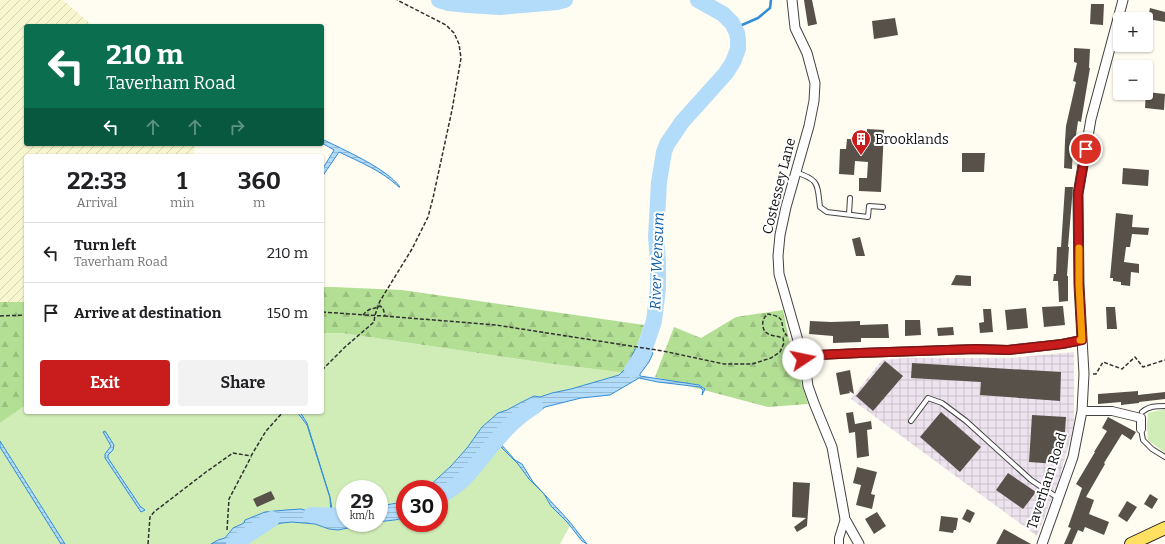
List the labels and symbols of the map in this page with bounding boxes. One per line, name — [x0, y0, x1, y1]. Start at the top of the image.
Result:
building icon: Brooklands — [850, 128, 872, 156]
place label: Brooklands — [875, 131, 949, 148]
pin — [1069, 132, 1103, 166]
street label: Costessey Lane — [759, 136, 799, 236]
water label: River Wensum — [646, 212, 668, 310]
position arrow — [782, 338, 824, 380]
street label: Taverham Road — [1023, 430, 1071, 532]
speed limit sign: 30 — [396, 480, 448, 532]

